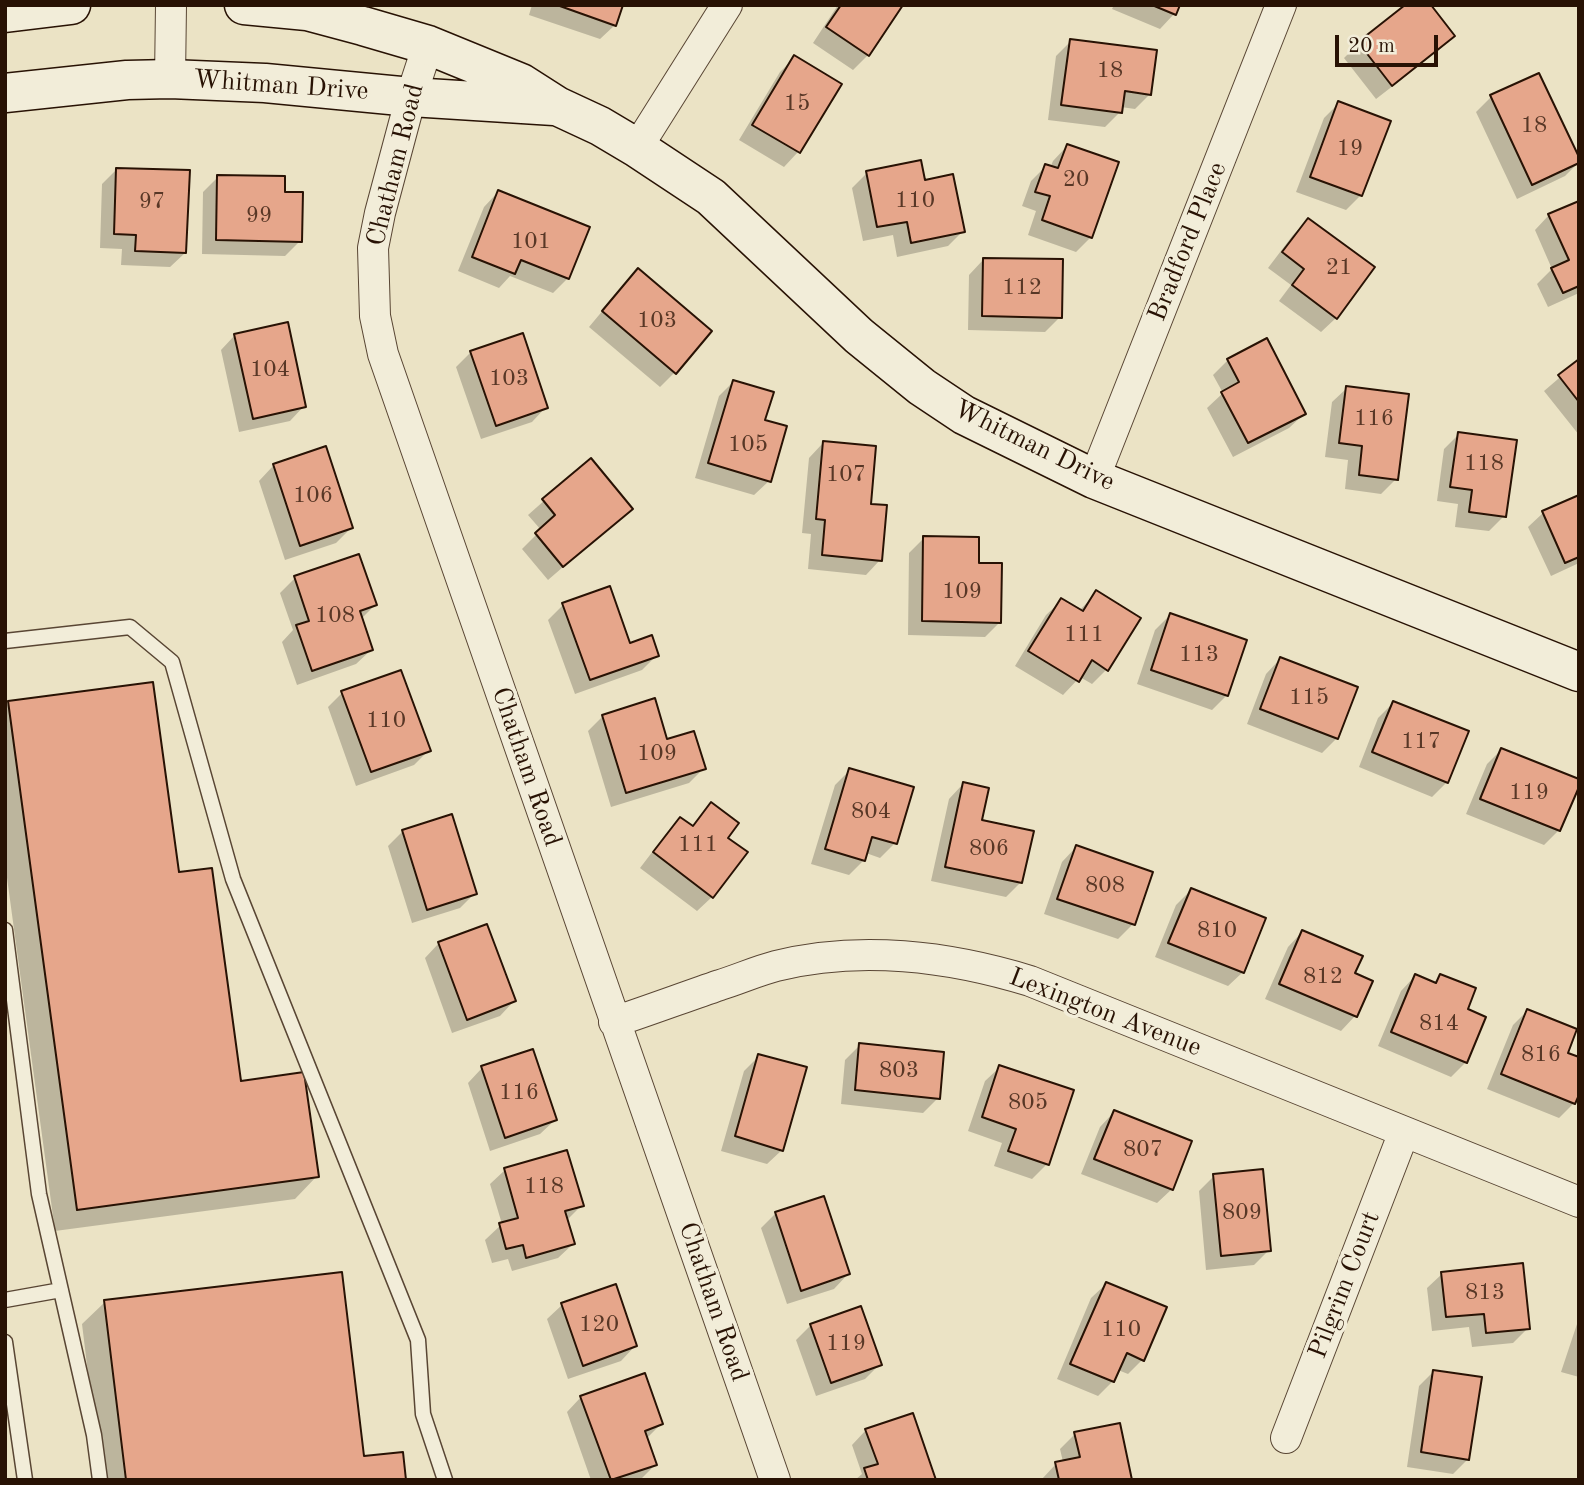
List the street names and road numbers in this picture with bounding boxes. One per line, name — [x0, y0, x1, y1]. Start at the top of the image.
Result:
street label: Whitman Drive — [192, 64, 370, 108]
street label: Chatham Road — [361, 81, 431, 249]
street label: Bradford Place — [1142, 158, 1234, 326]
street label: Whitman Drive — [948, 394, 1120, 498]
street label: Chatham Road — [484, 683, 568, 851]
street label: Lexington Avenue — [1004, 962, 1206, 1064]
street label: Pilgrim Court — [1303, 1207, 1387, 1363]
street label: Chatham Road — [671, 1218, 755, 1386]

